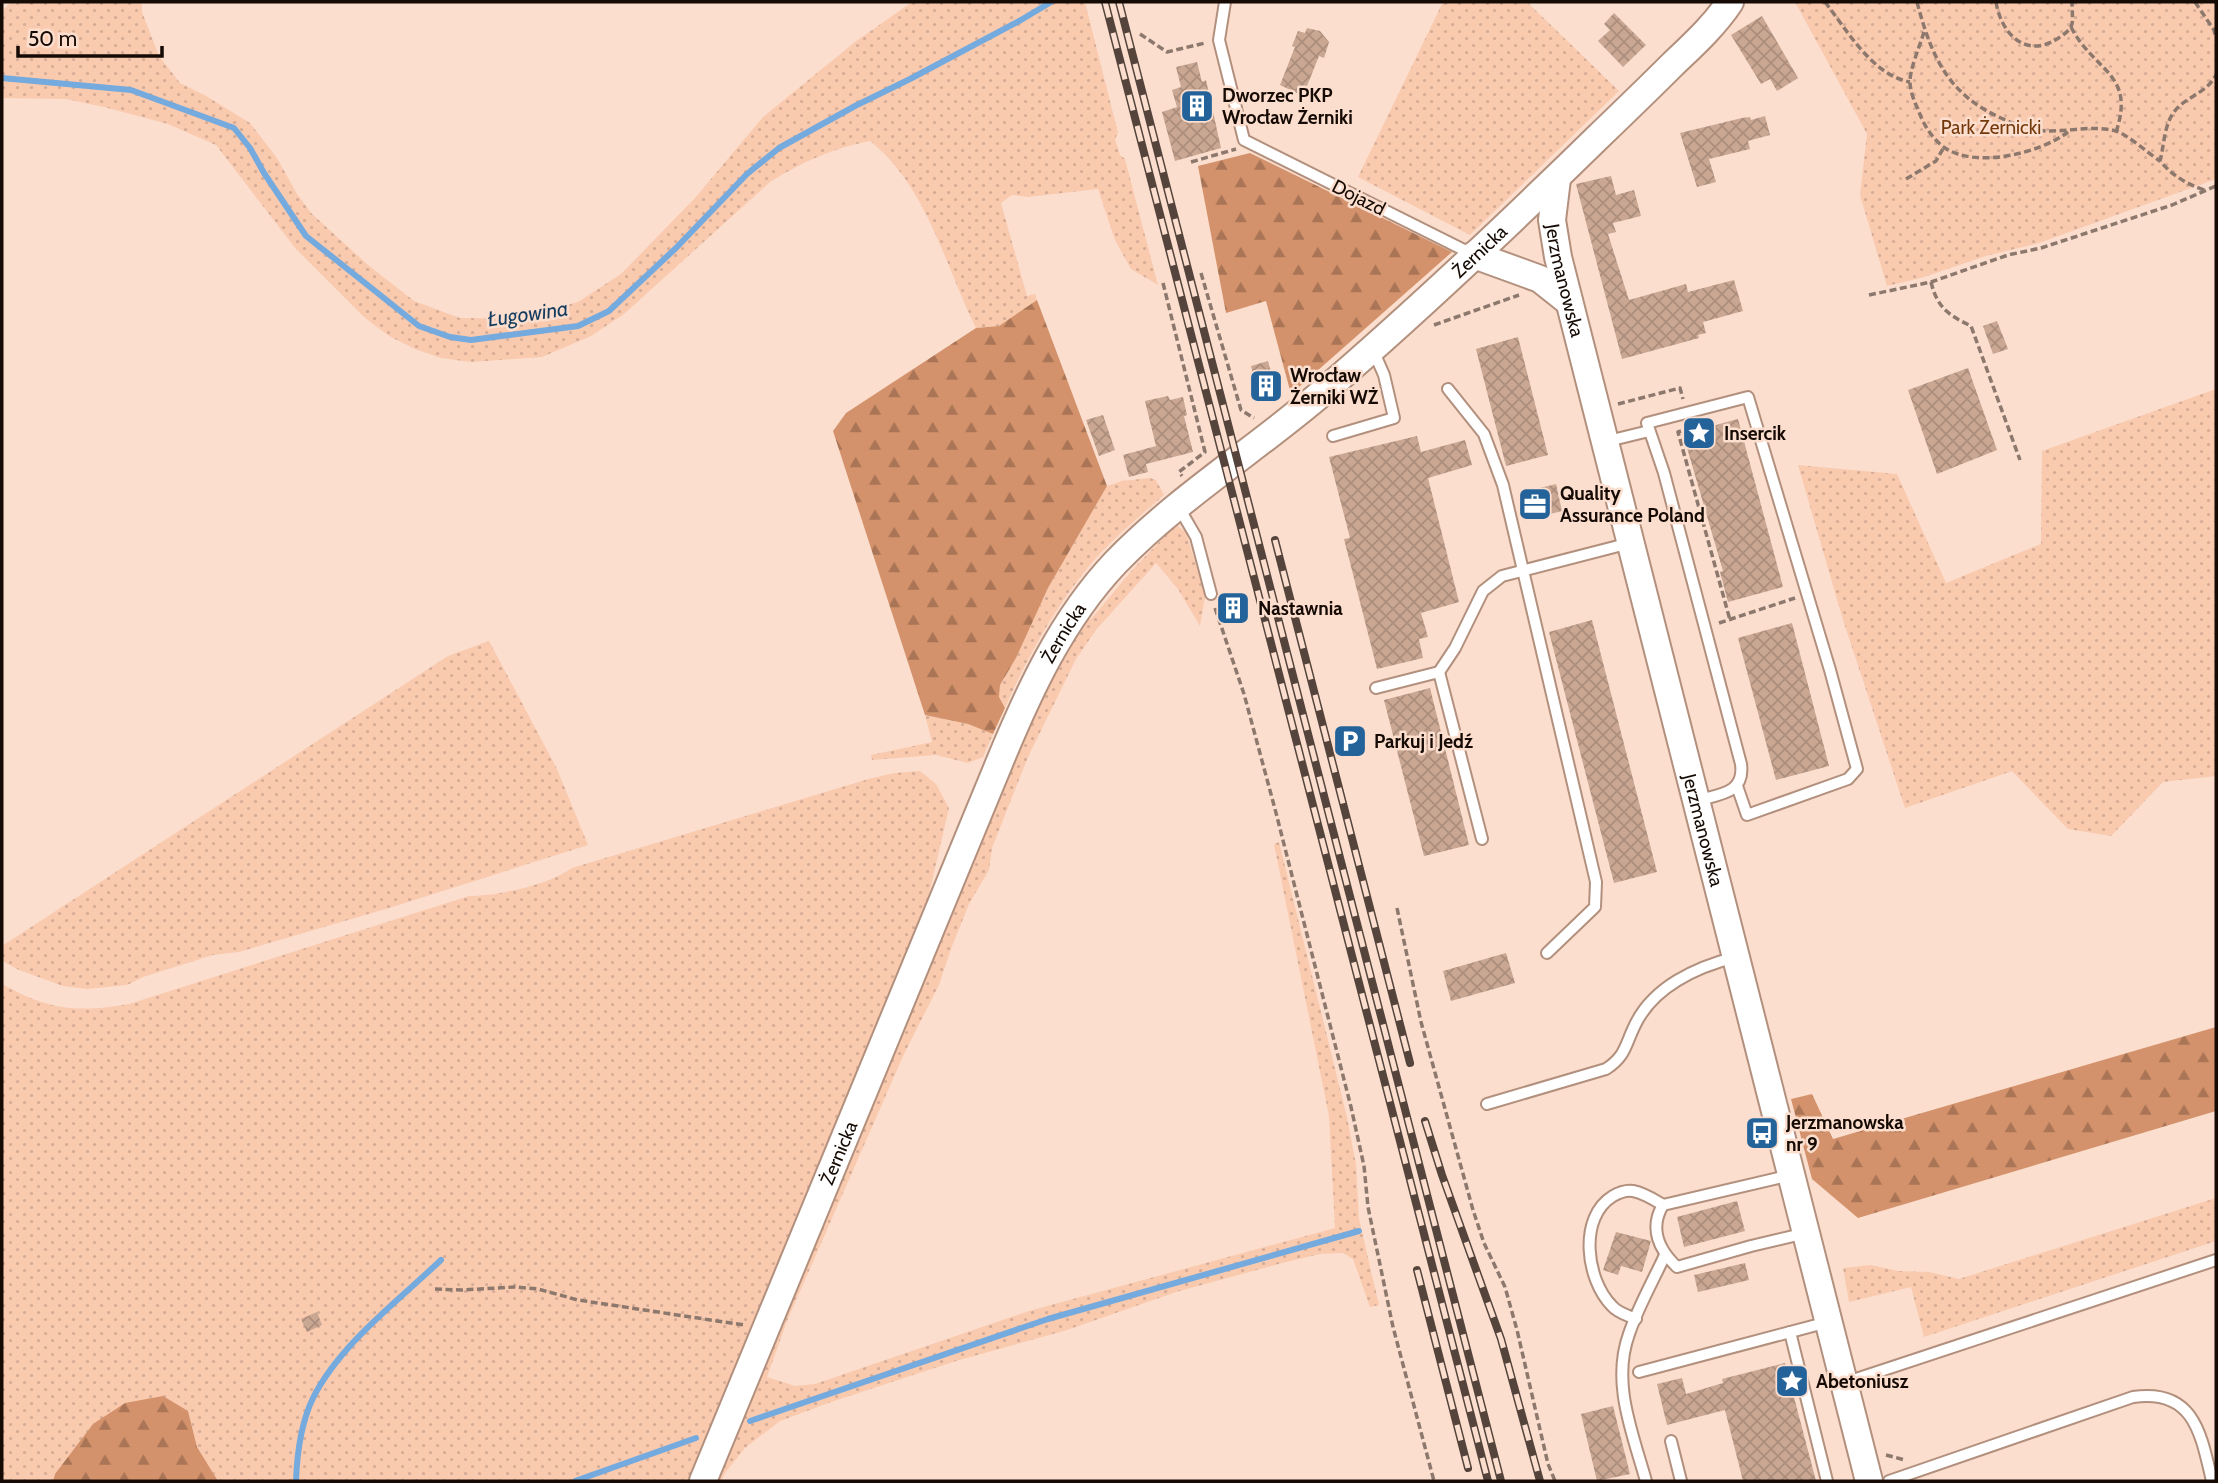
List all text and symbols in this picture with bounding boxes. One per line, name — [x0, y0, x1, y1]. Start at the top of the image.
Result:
scale bar — [18, 14, 161, 58]
text: 50 m — [28, 26, 77, 51]
place label: Dworzec PKP Wrocław Żerniki — [1222, 84, 1353, 129]
building icon: Dworzec PKP Wrocław Żerniki — [1178, 87, 1216, 125]
park label: Park Żernicki — [1941, 116, 2041, 139]
street label: Dojazd — [1328, 174, 1389, 221]
street label: Żernicka — [1447, 220, 1512, 283]
street label: Jerzmanowska — [1541, 221, 1589, 339]
water label: Ługowina — [486, 295, 570, 332]
place label: Wrocław Żerniki WŻ — [1290, 364, 1379, 409]
building icon: Wrocław Żerniki WŻ — [1247, 367, 1285, 405]
place icon: Insercik — [1680, 414, 1718, 452]
place label: Insercik — [1724, 422, 1787, 445]
place label: Quality Assurance Poland — [1560, 482, 1705, 527]
office icon: Quality Assurance Poland — [1516, 485, 1554, 523]
building icon: Nastawnia — [1214, 589, 1252, 627]
place label: Nastawnia — [1258, 597, 1343, 620]
street label: Żernicka — [1036, 598, 1091, 667]
parking icon: Parkuj i Jedź — [1331, 722, 1369, 760]
place label: Parkuj i Jedź — [1374, 730, 1473, 753]
street label: Jerzmanowska — [1678, 770, 1728, 889]
place label: Jerzmanowska nr 9 — [1785, 1111, 1904, 1156]
bus stop icon: Jerzmanowska nr 9 — [1743, 1114, 1781, 1152]
street label: Żernicka — [815, 1118, 862, 1188]
place icon: Abetoniusz — [1773, 1362, 1811, 1400]
place label: Abetoniusz — [1816, 1370, 1908, 1393]

